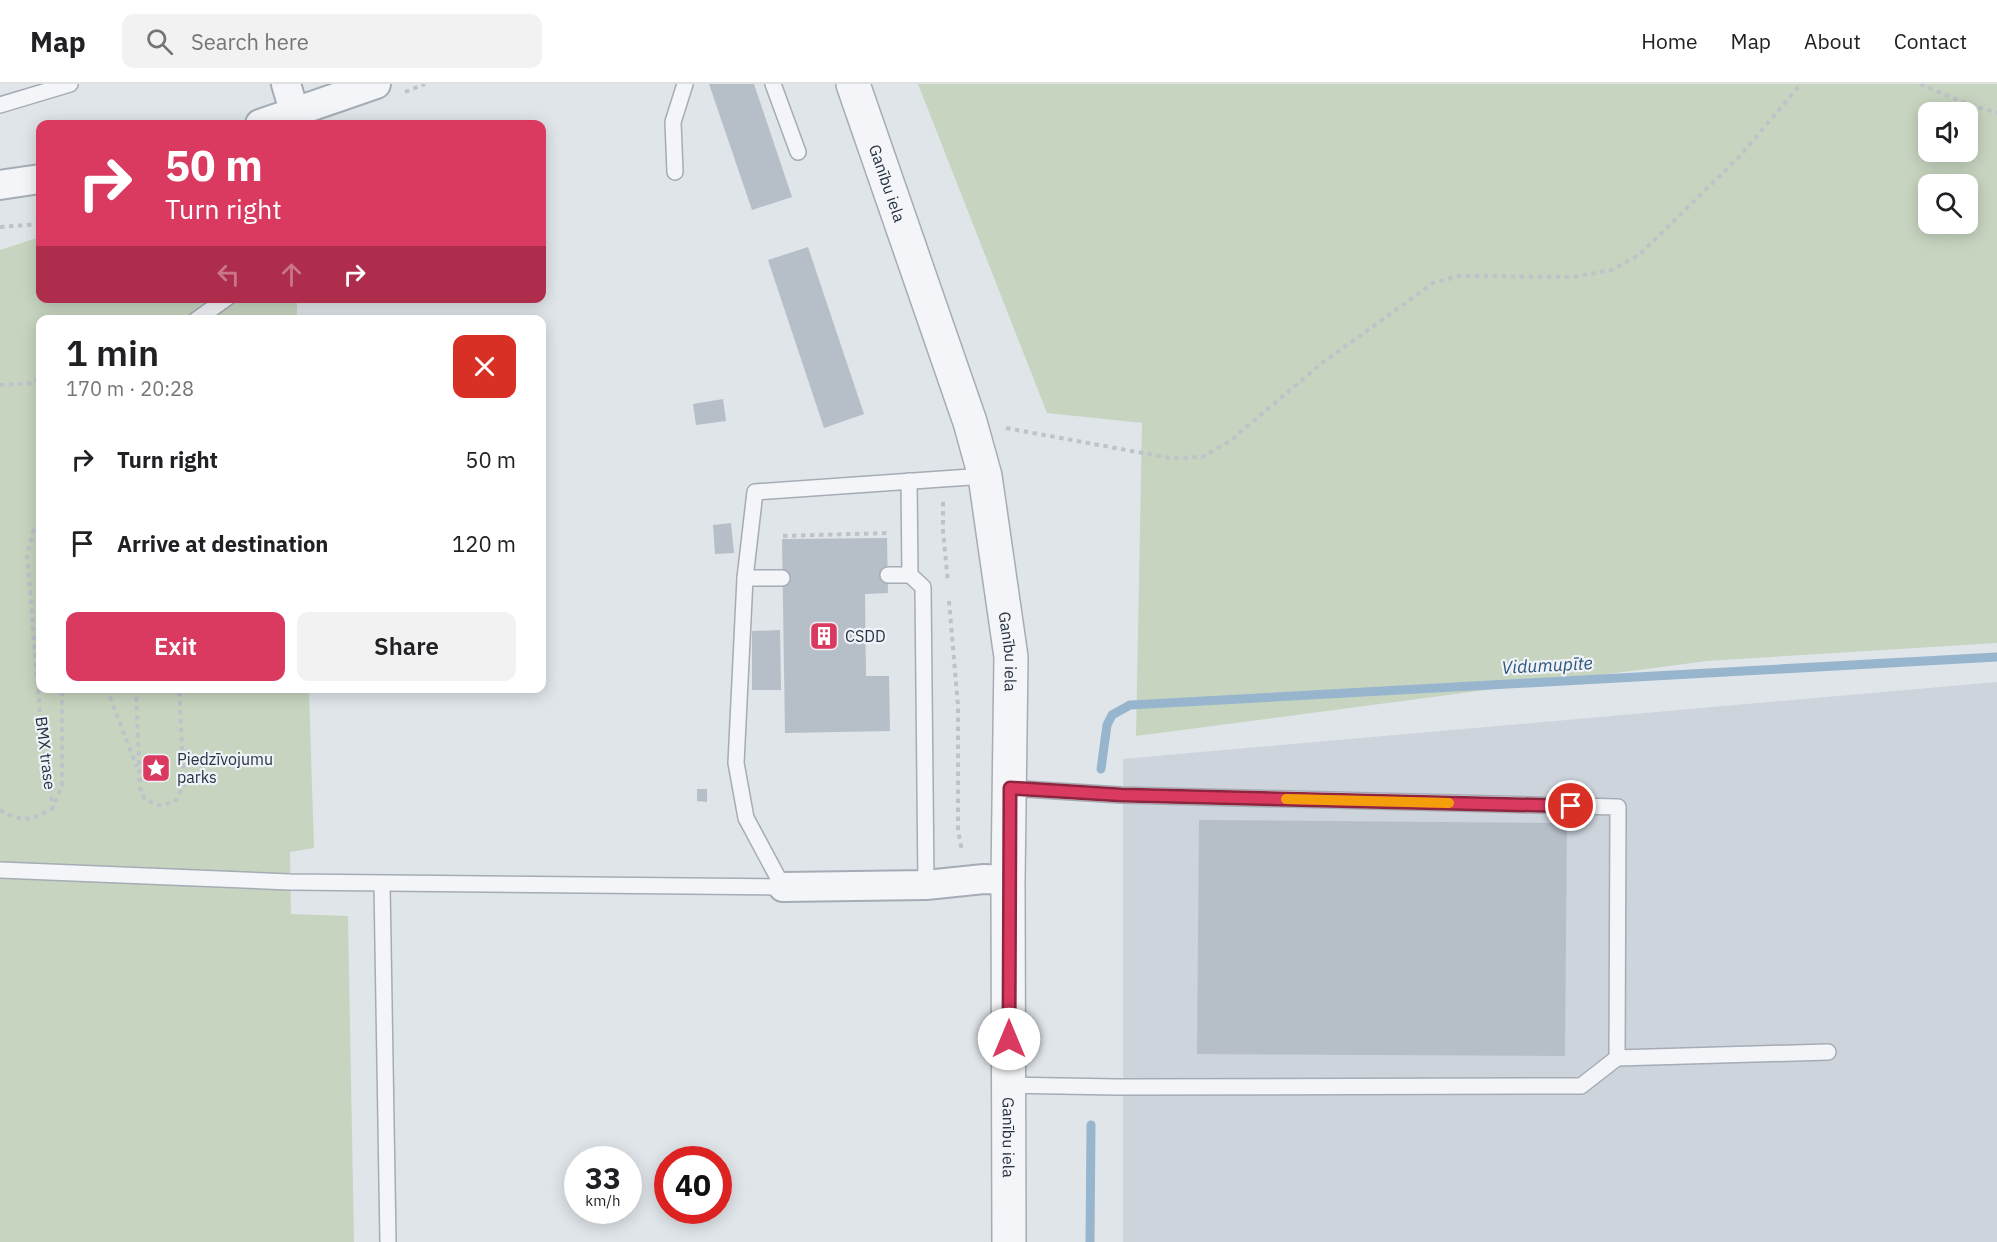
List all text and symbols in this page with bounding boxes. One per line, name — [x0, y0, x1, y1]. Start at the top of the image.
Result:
search box — [122, 14, 542, 68]
text: Map — [30, 23, 86, 60]
icon: search — [143, 25, 176, 58]
text: Search here — [191, 27, 309, 56]
text: Home — [1641, 27, 1698, 55]
text: Map — [1731, 27, 1771, 55]
text: About — [1804, 27, 1861, 55]
text: Contact — [1894, 27, 1967, 55]
map controls — [1918, 102, 1978, 234]
button: sound — [1918, 102, 1978, 162]
text: 50 m — [165, 138, 263, 193]
street label: Ganību iela — [865, 142, 910, 225]
icon: right — [66, 144, 144, 222]
button: search — [1918, 174, 1978, 234]
text: Turn right — [165, 191, 282, 226]
icon: left — [212, 258, 245, 291]
icon: ahead — [275, 258, 308, 291]
icon: right — [338, 258, 371, 291]
text: 1 min — [66, 329, 159, 376]
button: close — [453, 335, 516, 398]
text: 170 m · 20:28 — [66, 375, 194, 402]
icon: right — [66, 443, 99, 476]
text: Turn right — [117, 445, 218, 474]
text: 50 m — [465, 445, 516, 474]
icon: arrive — [66, 527, 99, 560]
text: Arrive at destination — [117, 529, 328, 558]
text: 120 m — [452, 529, 516, 558]
street label: Ganību iela — [995, 610, 1021, 692]
button: Exit — [66, 612, 285, 681]
button: Share — [297, 612, 516, 681]
building icon: CSDD — [808, 620, 840, 652]
place label: CSDD — [845, 626, 886, 646]
water label: Vidumupīte — [1501, 651, 1593, 679]
street label: BMX trase — [32, 715, 60, 791]
place label: Piedzīvojumu parks — [177, 749, 273, 787]
place icon: Piedzīvojumu parks — [140, 752, 172, 784]
pin — [1545, 780, 1596, 831]
icon: arrive — [1554, 789, 1587, 822]
position arrow — [977, 1007, 1041, 1071]
street label: Ganību iela — [999, 1097, 1019, 1178]
speed limit sign: 40 — [654, 1146, 732, 1224]
text: 33 — [585, 1158, 621, 1197]
text: km/h — [585, 1191, 621, 1210]

